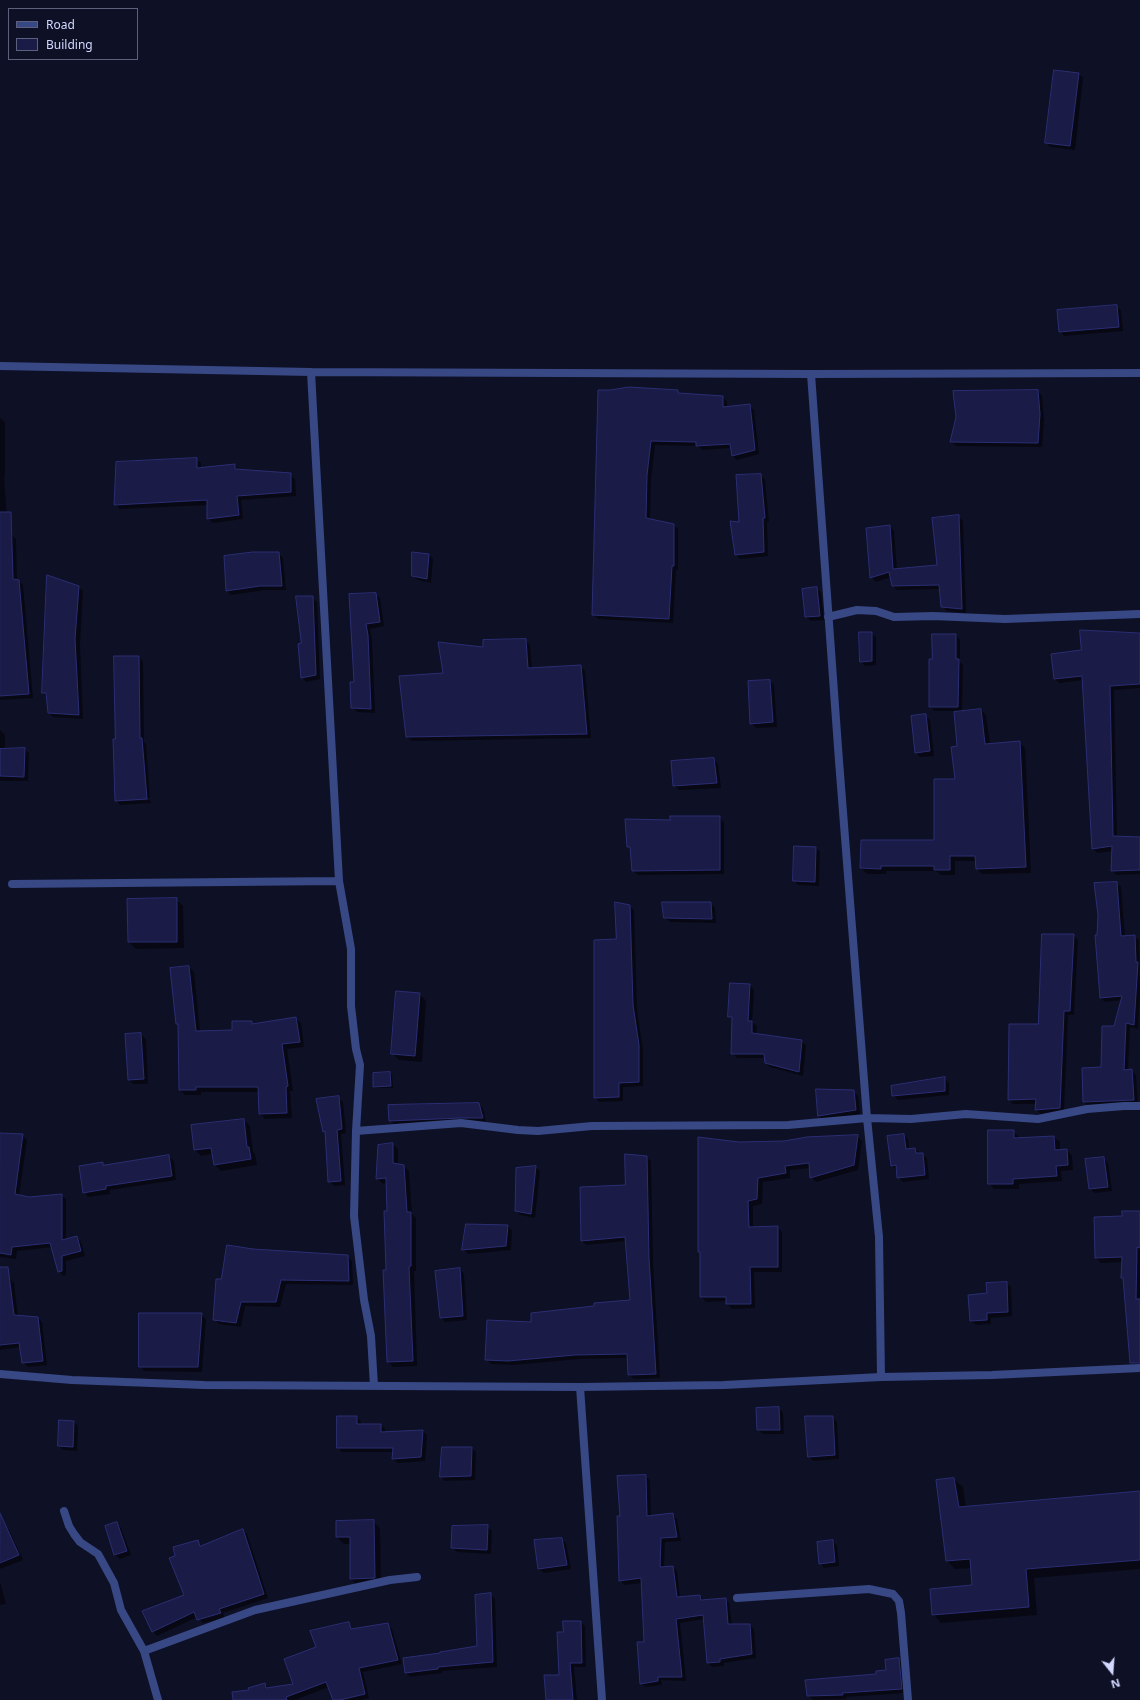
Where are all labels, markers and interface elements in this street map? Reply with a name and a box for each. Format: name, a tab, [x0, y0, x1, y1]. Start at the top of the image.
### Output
legend	[8, 8, 138, 60]
text: Road	[46, 16, 75, 33]
text: Building	[46, 36, 93, 53]
north arrow	[1092, 1652, 1132, 1692]
text: N	[1109, 1675, 1122, 1692]

